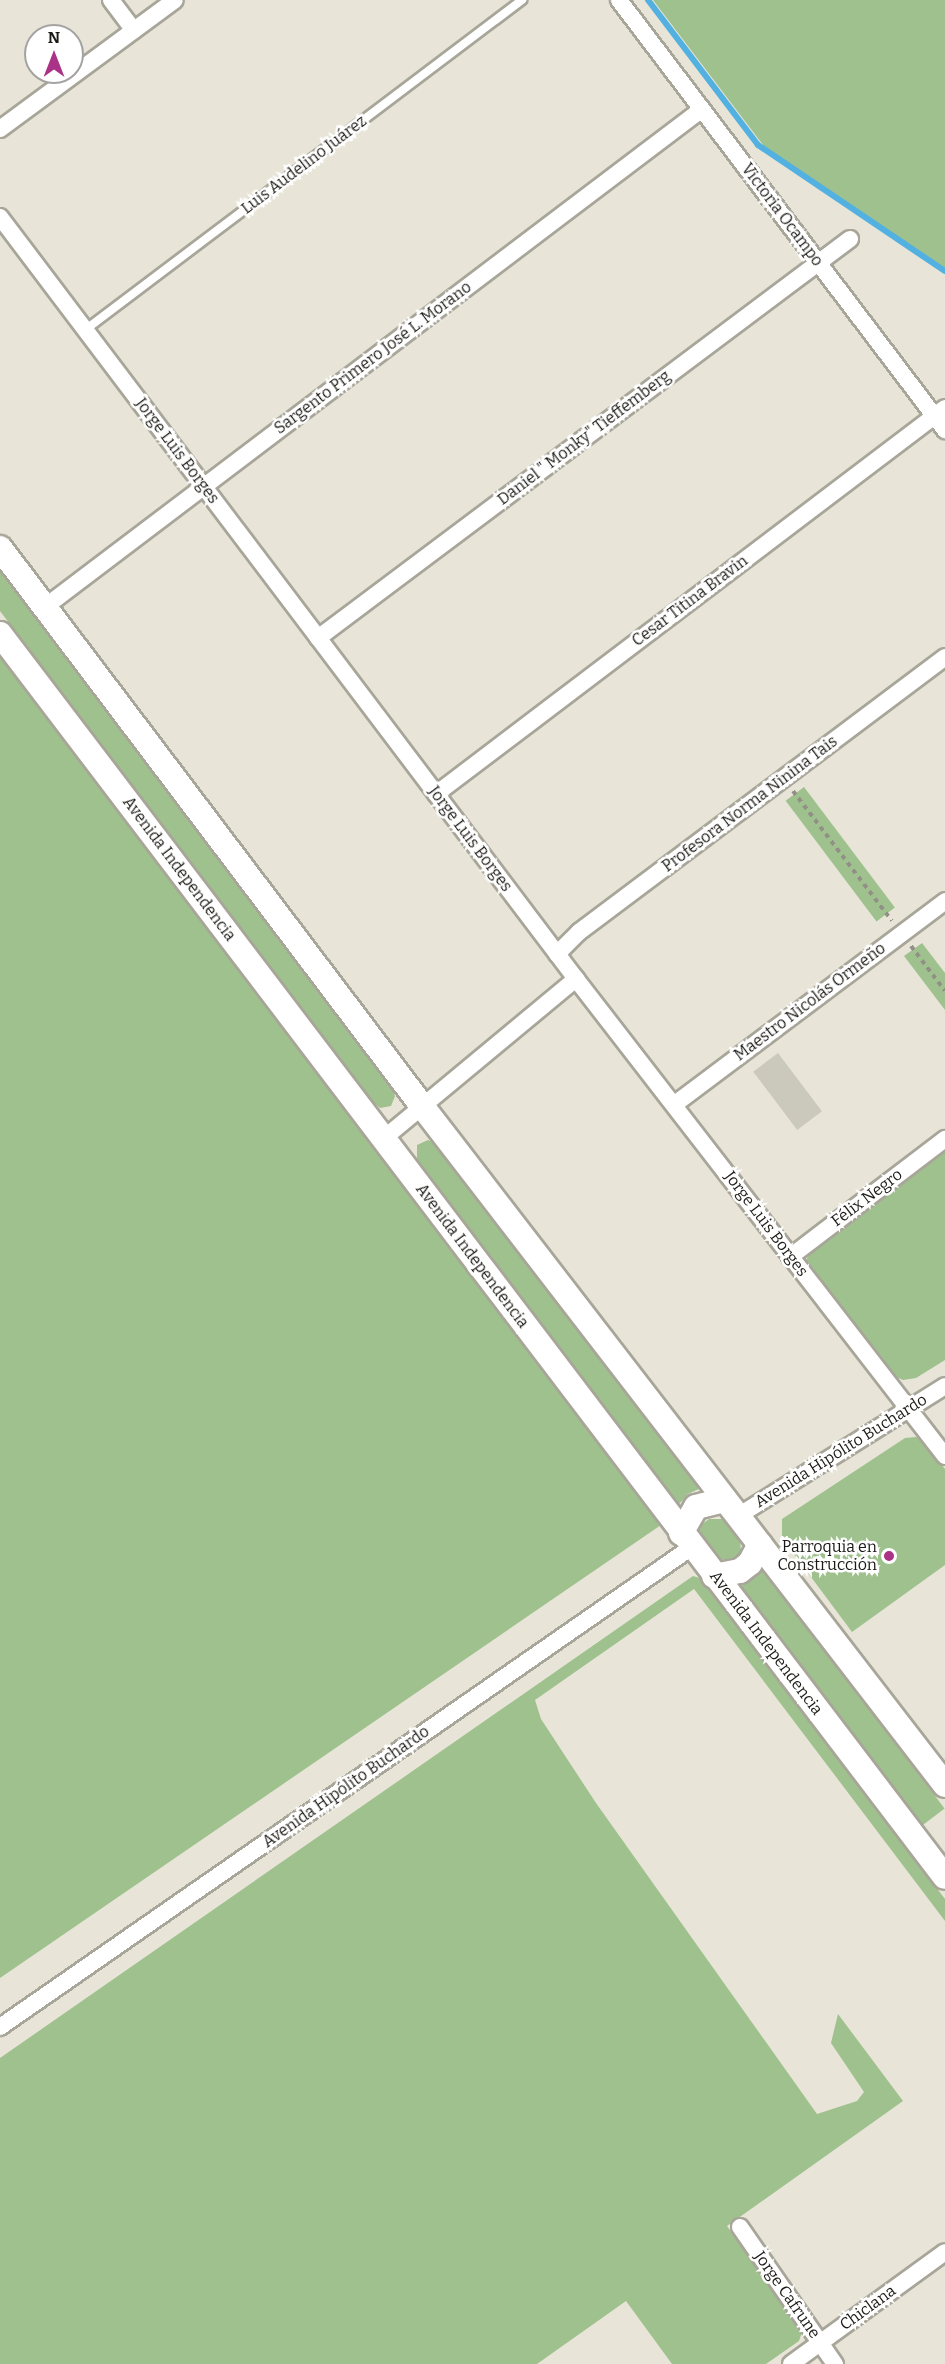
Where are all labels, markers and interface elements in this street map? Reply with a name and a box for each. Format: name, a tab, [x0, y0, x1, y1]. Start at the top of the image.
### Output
north arrow	[24, 24, 84, 84]
text: N	[48, 28, 60, 47]
street label: Luis Audelino Juárez	[238, 112, 370, 218]
street label: Victoria Ocampo	[737, 160, 827, 270]
street label: Sargento Primero José L. Morano	[271, 278, 475, 438]
street label: Daniel " Monky" Tieffemberg	[494, 367, 674, 509]
street label: Jorge Luis Borges	[131, 394, 223, 508]
street label: Cesar Titina Bravin	[628, 551, 752, 651]
street label: Profesora Norma Ninina Tais	[659, 732, 841, 876]
street label: Jorge Luis Borges	[424, 782, 516, 896]
street label: Avenida Independencia	[118, 793, 240, 945]
street label: Maestro Nicolás Ormeño	[731, 939, 889, 1065]
street label: Félix Negro	[828, 1165, 906, 1231]
street label: Jorge Luis Borges	[720, 1167, 812, 1281]
street label: Avenida Independencia	[411, 1180, 533, 1332]
street label: Avenida Hipólito Buchardo	[751, 1390, 931, 1512]
place label: Parroquia en Construcción	[777, 1537, 877, 1575]
marker: Parroquia en Construcción	[882, 1549, 896, 1563]
street label: Avenida Independencia	[705, 1567, 827, 1719]
street label: Avenida Hipólito Buchardo	[259, 1722, 433, 1852]
street label: Jorge Cafrune	[750, 2248, 824, 2342]
street label: Chiclana	[836, 2281, 900, 2335]

